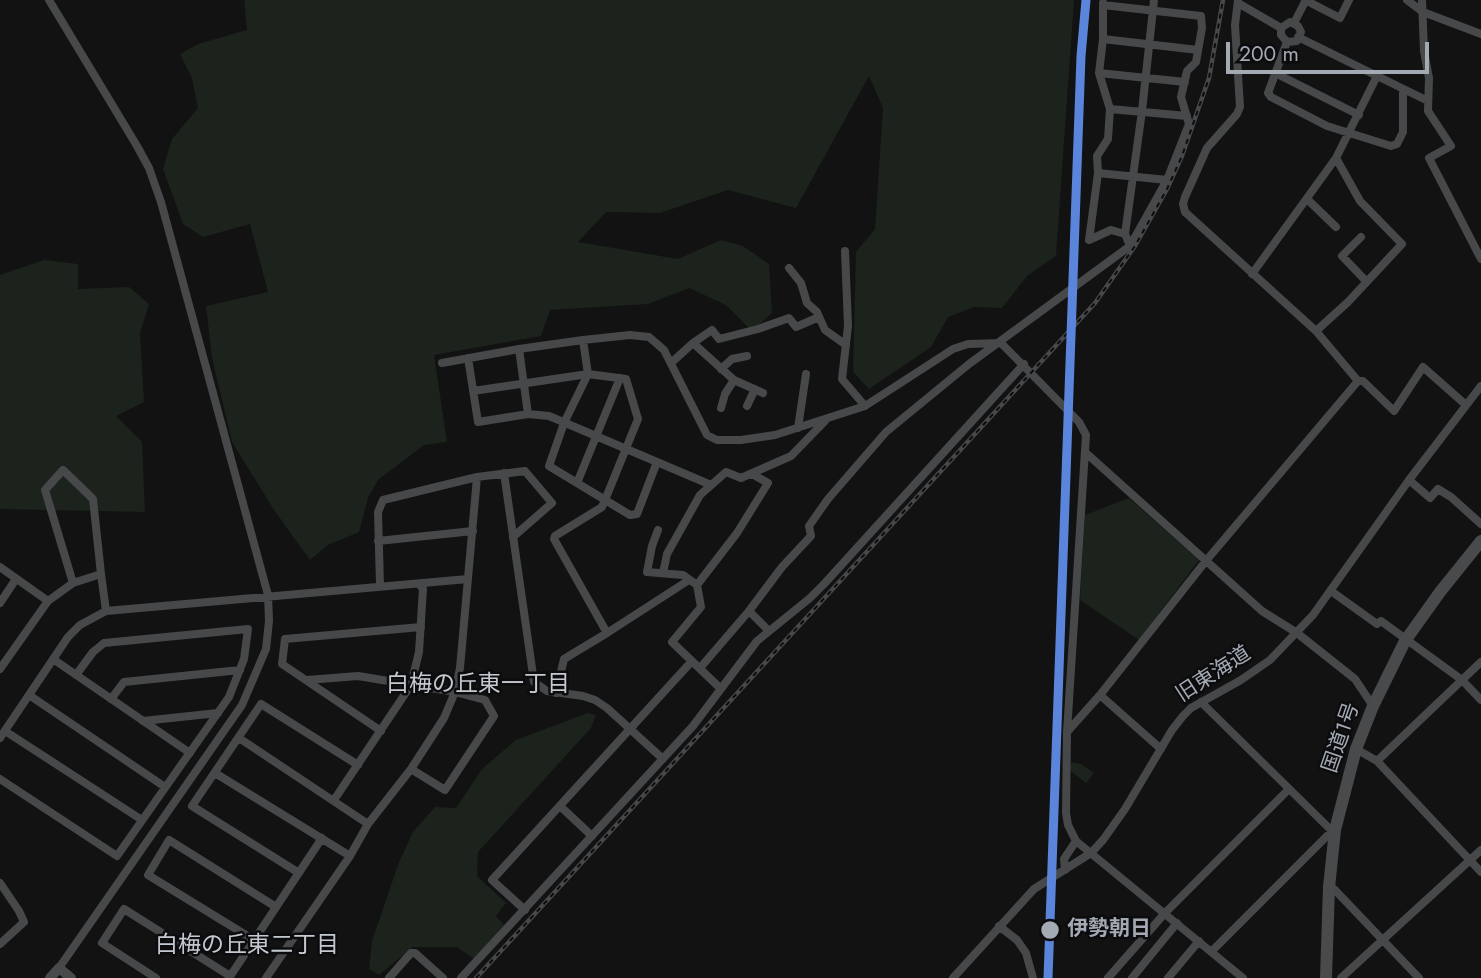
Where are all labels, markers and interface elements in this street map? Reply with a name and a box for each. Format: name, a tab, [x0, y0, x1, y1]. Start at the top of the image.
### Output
scale bar	[1229, 28, 1432, 72]
text: 200 m	[1239, 39, 1299, 69]
street label: 旧東海道	[1172, 642, 1256, 708]
district label: 白梅の丘東一丁目	[386, 671, 570, 699]
street label: 国道1号	[1318, 700, 1366, 776]
place label: 伊勢朝日	[1067, 917, 1151, 943]
marker: 伊勢朝日	[1039, 919, 1061, 941]
district label: 白梅の丘東二丁目	[155, 932, 339, 960]

